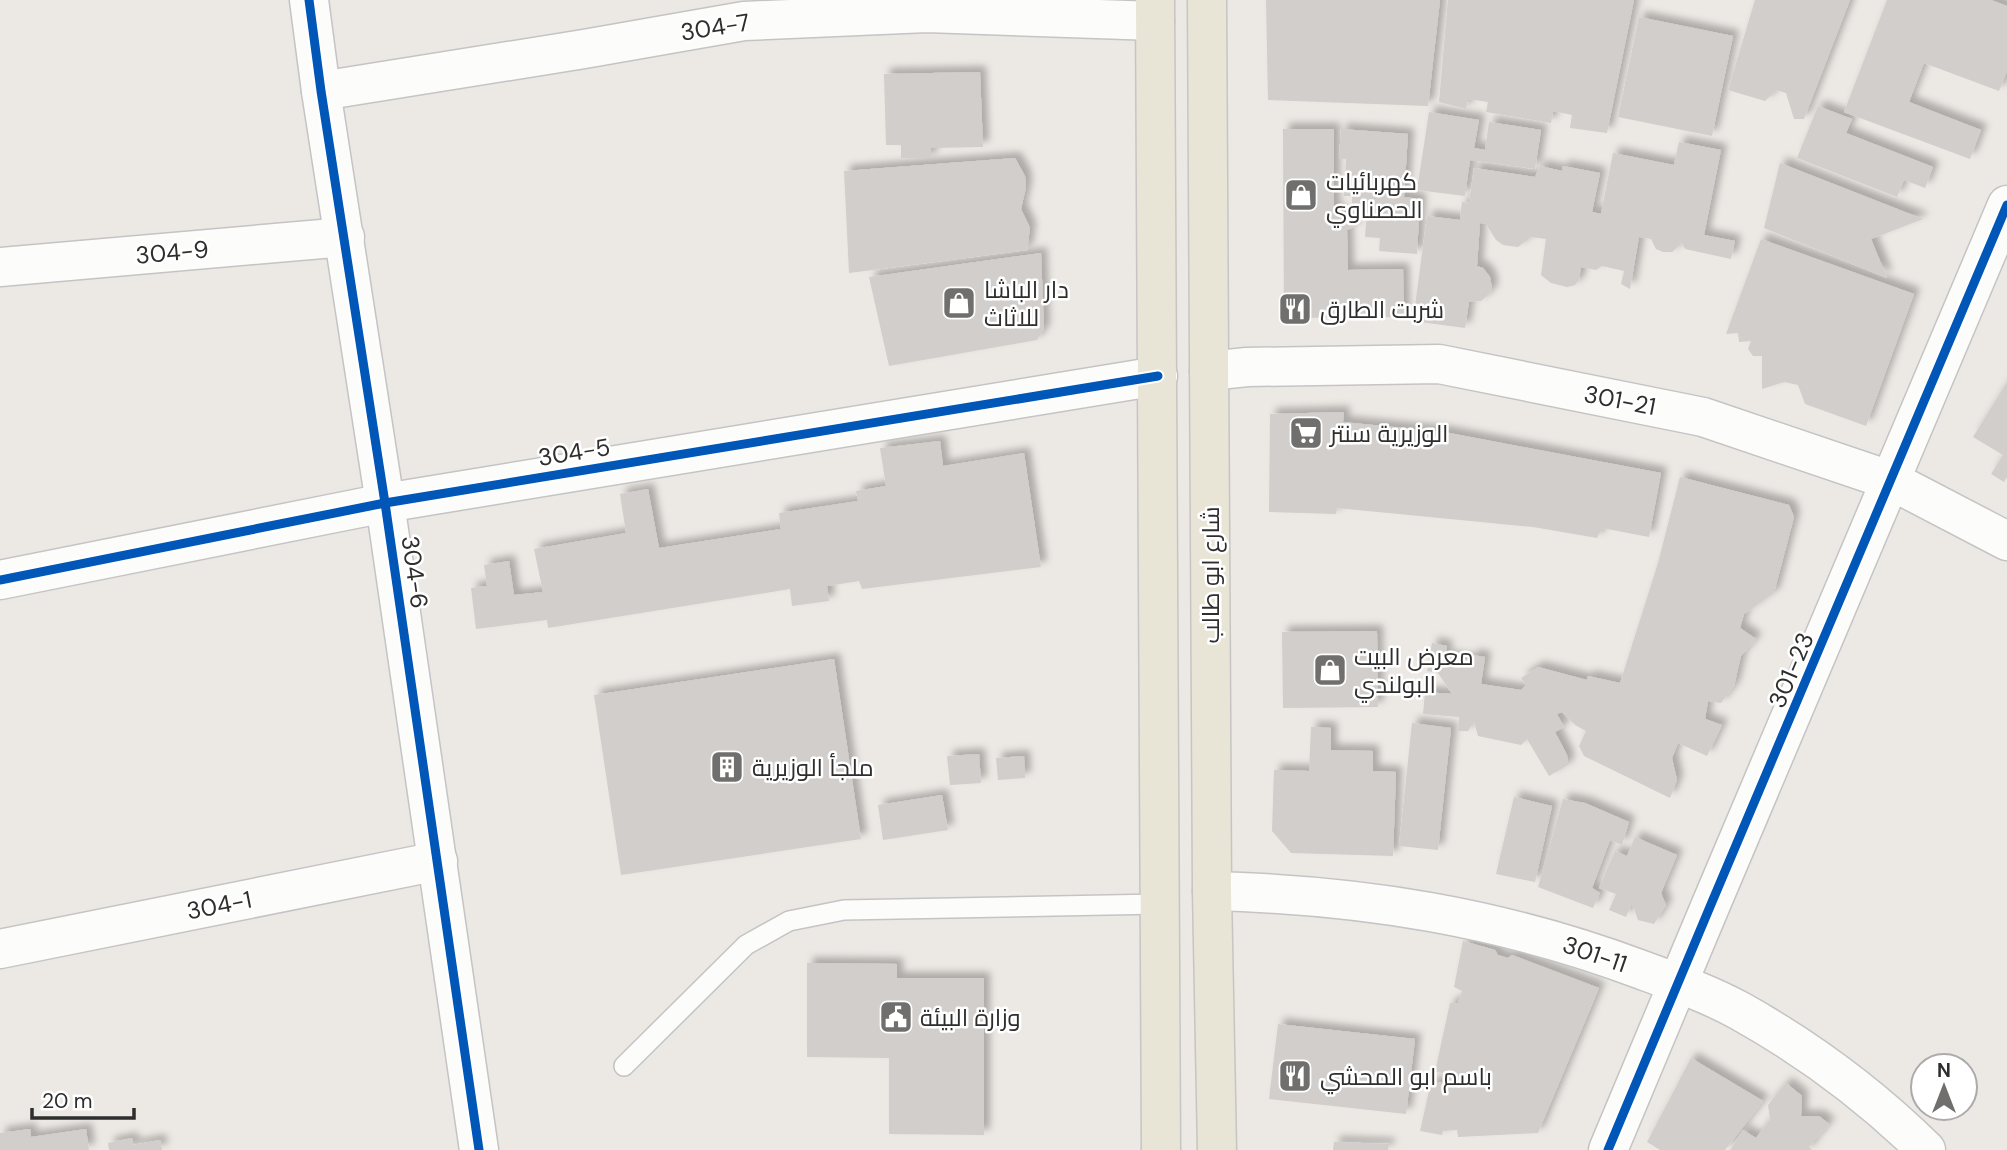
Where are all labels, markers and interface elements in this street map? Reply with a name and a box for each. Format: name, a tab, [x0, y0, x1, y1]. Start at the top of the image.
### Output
street label: 304-7	[678, 6, 752, 48]
place label: كهربائيات الحصناوي	[1326, 166, 1423, 228]
shop icon: كهربائيات الحصناوي	[1282, 176, 1320, 214]
street label: 304-9	[134, 233, 210, 271]
place label: دار الباشا للاثاث	[984, 274, 1069, 333]
shop icon: دار الباشا للاثاث	[940, 284, 978, 322]
restaurant icon: شربت الطارق	[1276, 290, 1314, 328]
place label: شربت الطارق	[1320, 294, 1444, 325]
street label: 301-21	[1582, 378, 1658, 422]
supermarket icon: الوزيرية سنتر	[1287, 414, 1325, 452]
place label: الوزيرية سنتر	[1328, 418, 1449, 449]
street label: 304-5	[536, 431, 612, 473]
street label: شارع ابو طالب	[1195, 506, 1227, 644]
street label: 304-6	[395, 534, 435, 610]
street label: 301-23	[1761, 628, 1821, 712]
place label: معرض البيت البولندي	[1354, 641, 1474, 703]
shop icon: معرض البيت البولندي	[1311, 651, 1349, 689]
building icon: ملجأ الوزيرية	[708, 748, 746, 786]
place label: ملجأ الوزيرية	[752, 752, 874, 783]
street label: 304-1	[184, 884, 254, 926]
street label: 301-11	[1559, 929, 1631, 979]
public building icon: وزارة البيئة	[877, 998, 915, 1036]
place label: وزارة البيئة	[920, 1002, 1021, 1033]
north arrow	[1909, 1052, 1979, 1122]
restaurant icon: باسم ابو المحشي	[1276, 1057, 1314, 1095]
text: N	[1937, 1058, 1951, 1083]
place label: باسم ابو المحشي	[1320, 1061, 1492, 1095]
scale bar	[32, 1076, 133, 1120]
text: 20 m	[42, 1087, 93, 1115]

